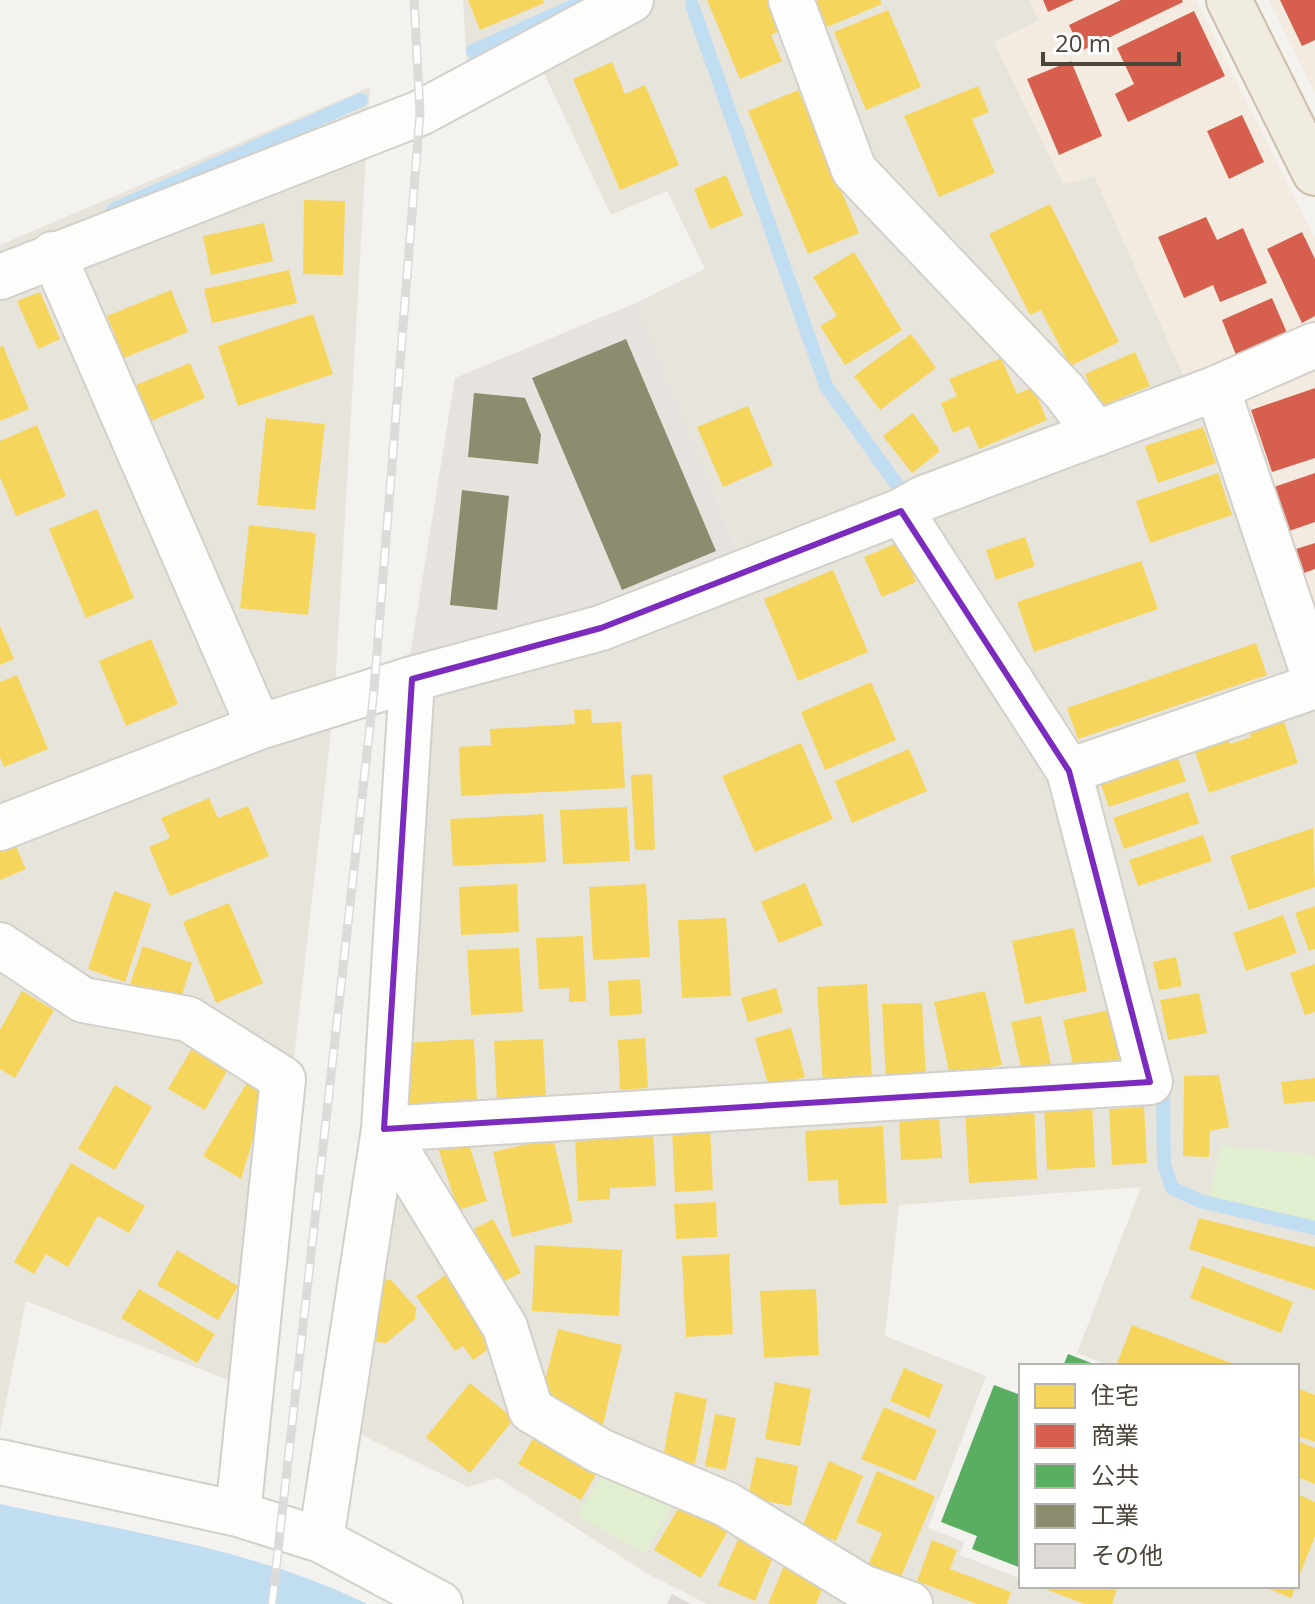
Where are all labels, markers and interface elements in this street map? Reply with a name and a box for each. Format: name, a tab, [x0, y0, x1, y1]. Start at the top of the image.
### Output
scale bar	[1043, 16, 1179, 66]
text: 20 m	[1055, 26, 1111, 59]
legend	[1019, 1364, 1299, 1588]
text: 住宅	[1091, 1378, 1139, 1411]
text: 商業	[1091, 1418, 1139, 1451]
text: 公共	[1091, 1458, 1139, 1491]
text: 工業	[1091, 1498, 1139, 1531]
text: その他	[1091, 1538, 1163, 1571]

